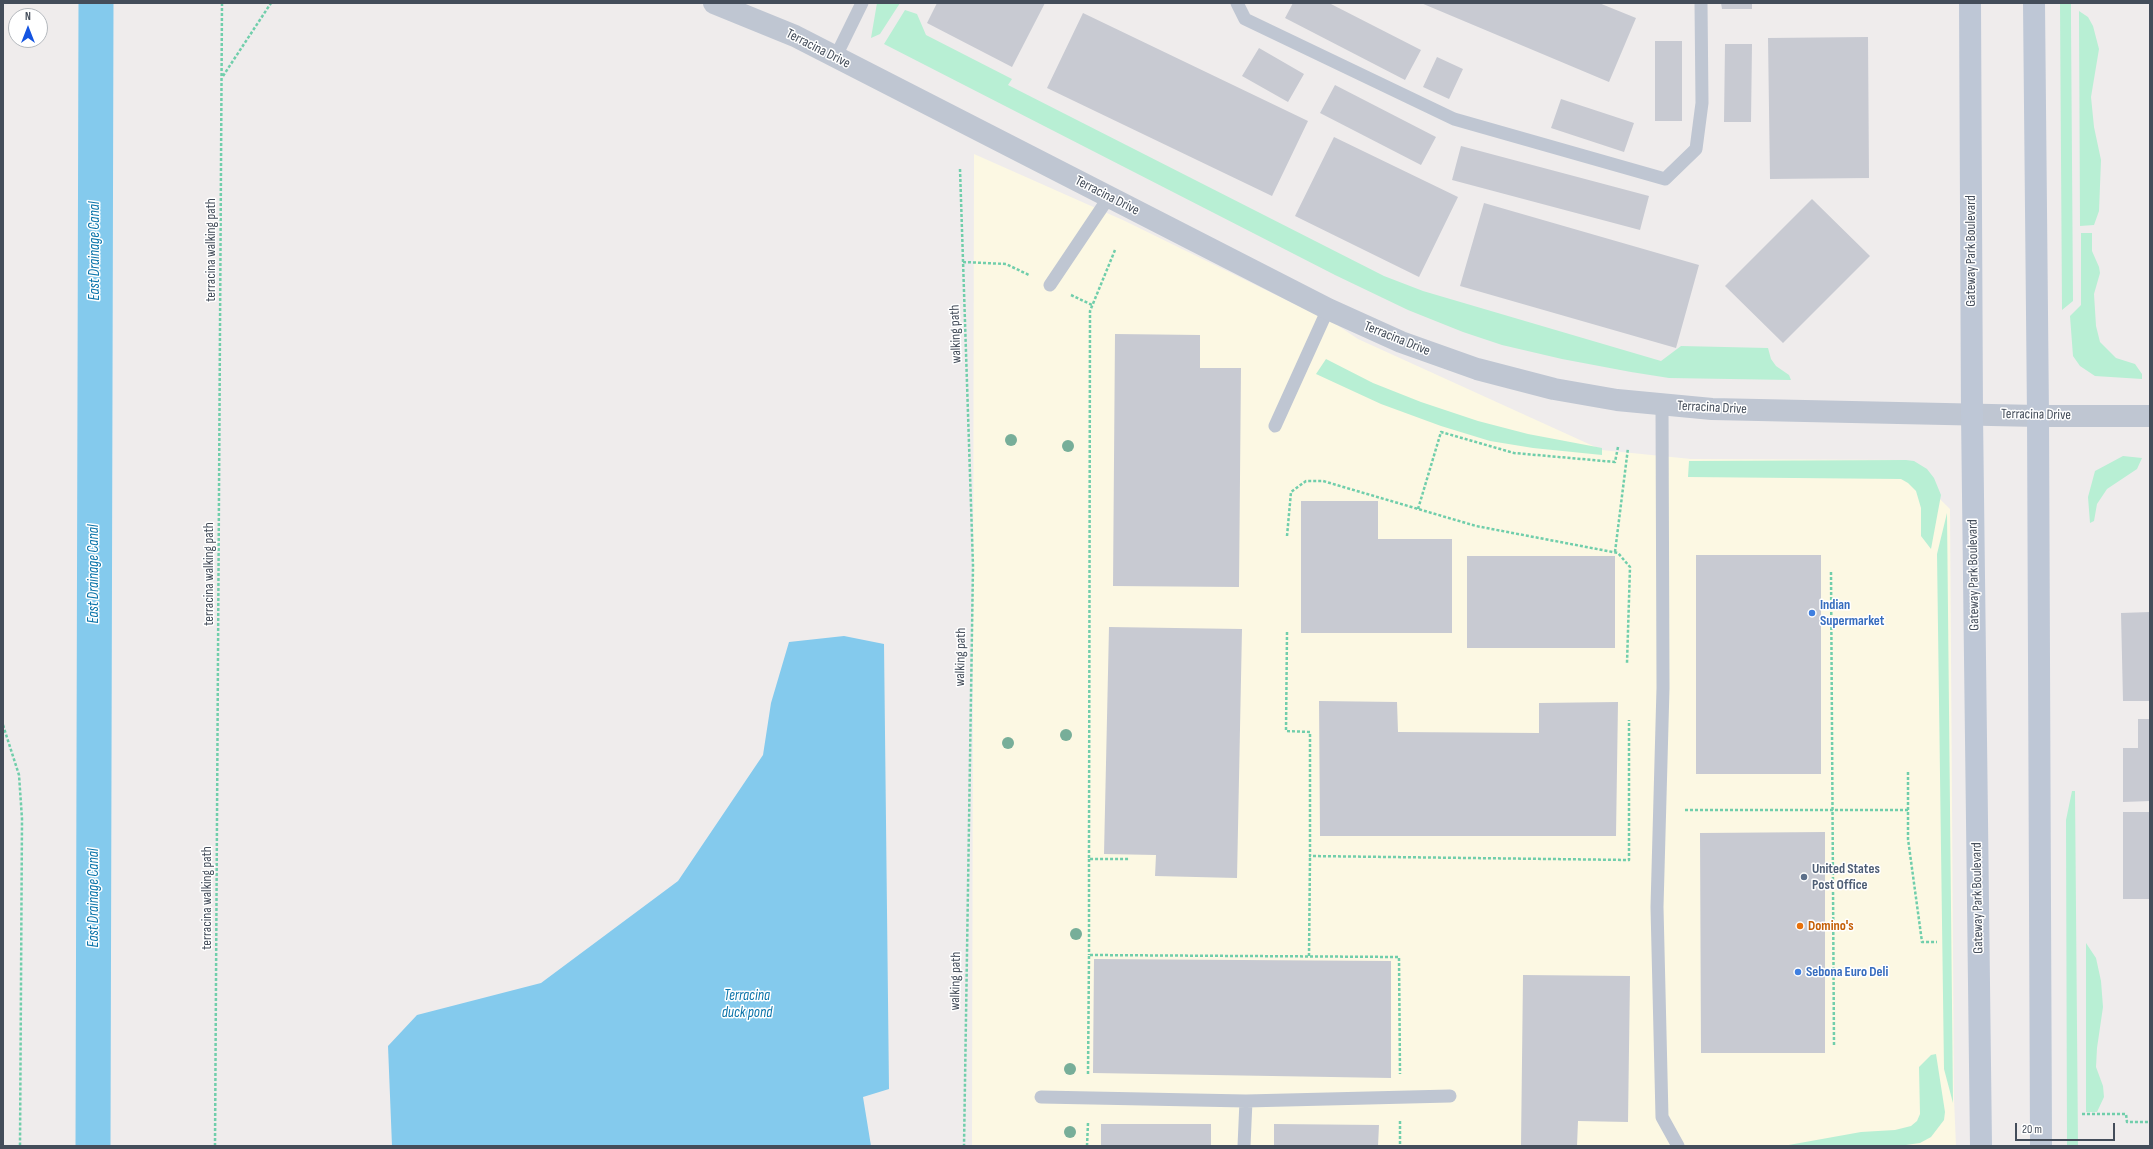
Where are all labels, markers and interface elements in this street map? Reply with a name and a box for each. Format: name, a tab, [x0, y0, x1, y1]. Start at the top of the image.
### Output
north arrow	[8, 8, 48, 48]
text: N	[25, 10, 31, 23]
street label: Terracina Drive	[783, 26, 853, 72]
street label: Terracina Drive	[1072, 173, 1142, 219]
street label: Gateway Park Boulevard	[1963, 195, 1979, 307]
street label: terracina walking path	[203, 198, 219, 302]
water label: East Drainage Canal	[86, 201, 104, 301]
street label: walking path	[947, 304, 965, 364]
street label: Terracina Drive	[1361, 318, 1433, 360]
street label: Terracina Drive	[1677, 398, 1747, 418]
street label: Terracina Drive	[2001, 406, 2071, 424]
street label: Gateway Park Boulevard	[1965, 519, 1983, 631]
street label: terracina walking path	[201, 522, 217, 626]
water label: East Drainage Canal	[85, 524, 103, 624]
place label: Indian Supermarket	[1820, 597, 1884, 630]
marker: Indian Supermarket	[1807, 608, 1817, 618]
street label: walking path	[952, 627, 970, 687]
street label: Gateway Park Boulevard	[1969, 842, 1987, 954]
street label: terracina walking path	[199, 846, 215, 950]
water label: East Drainage Canal	[85, 848, 103, 948]
place label: United States Post Office	[1812, 861, 1880, 894]
marker: United States Post Office	[1799, 872, 1809, 882]
place label: Domino's	[1808, 918, 1854, 934]
marker: Domino's	[1795, 921, 1805, 931]
street label: walking path	[947, 951, 965, 1011]
place label: Sebona Euro Deli	[1806, 964, 1888, 980]
marker: Sebona Euro Deli	[1793, 967, 1803, 977]
water label: Terracina duck pond	[722, 987, 772, 1022]
scale bar	[2017, 1115, 2117, 1141]
text: 20 m	[2022, 1122, 2042, 1137]

